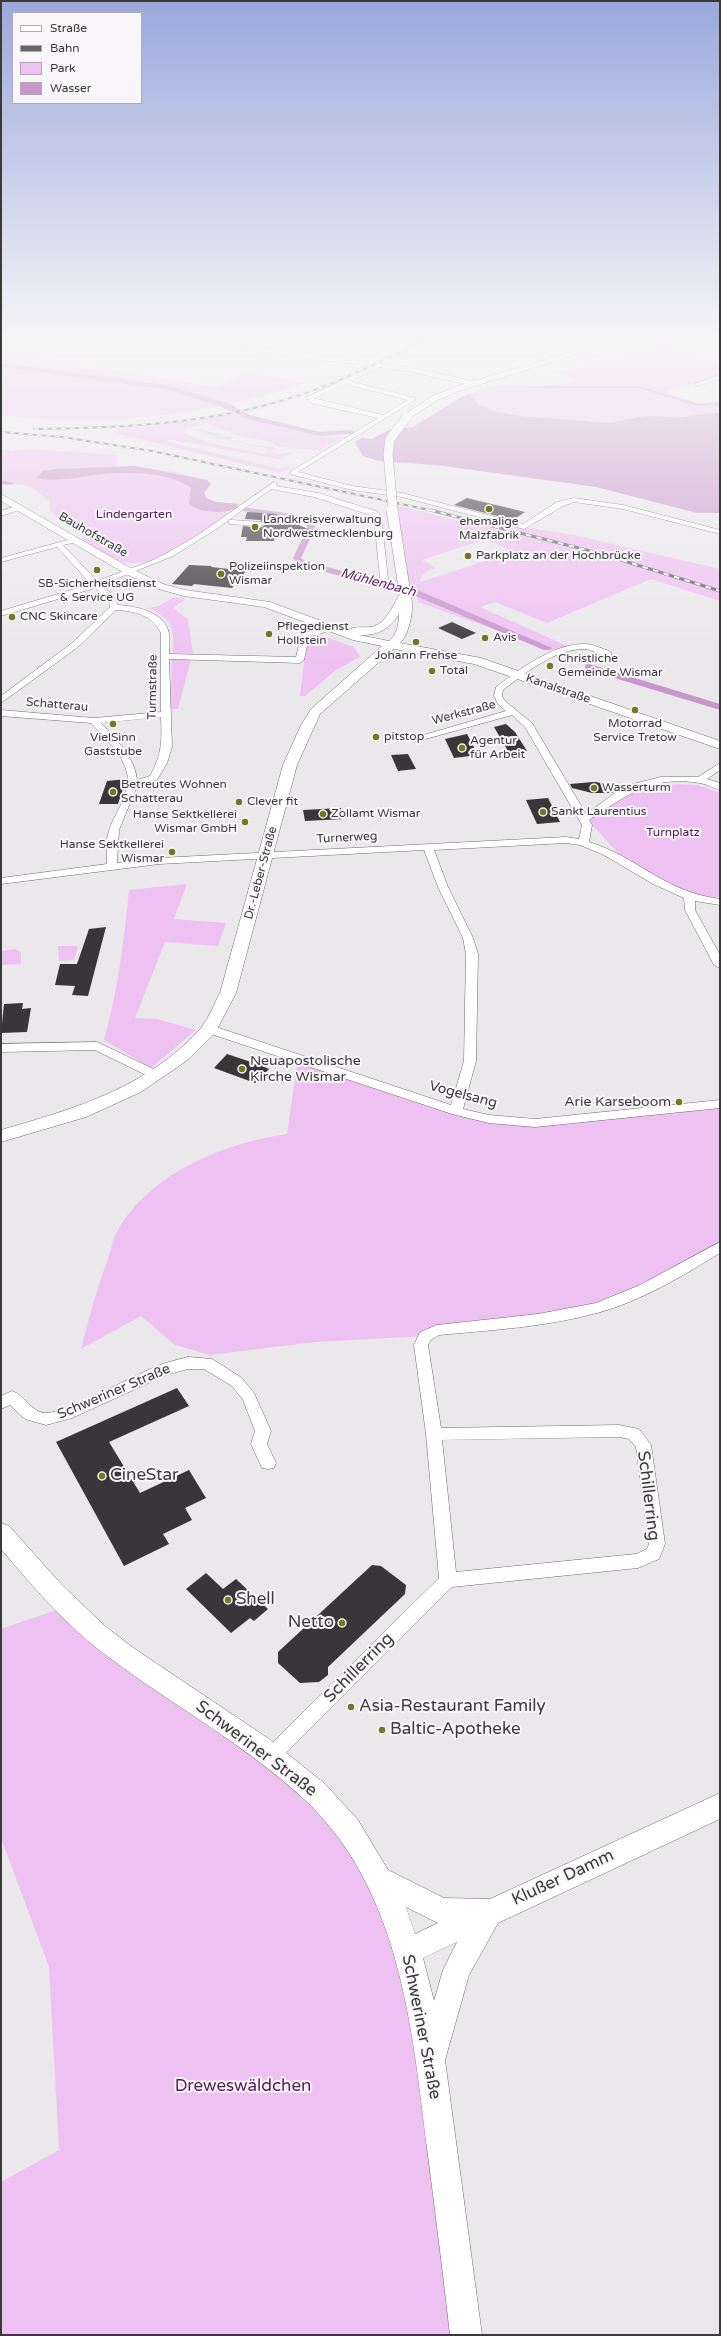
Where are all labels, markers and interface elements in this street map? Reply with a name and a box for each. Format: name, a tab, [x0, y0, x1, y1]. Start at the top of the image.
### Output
legend	[12, 12, 142, 104]
text: Straße	[50, 21, 87, 35]
text: Bahn	[50, 41, 80, 55]
text: Park	[50, 61, 76, 75]
text: Wasser	[50, 81, 91, 95]
marker: ehemalige Malzfabrik	[484, 504, 494, 514]
park label: Lindengarten	[96, 508, 172, 522]
street label: Bauhofstraße	[56, 509, 130, 561]
place label: Landkreisverwaltung Nordwestmecklenburg	[263, 513, 393, 541]
place label: ehemalige Malzfabrik	[459, 515, 519, 543]
marker: Landkreisverwaltung Nordwestmecklenburg	[250, 522, 260, 532]
place label: Parkplatz an der Hochbrücke	[476, 549, 641, 563]
marker: Parkplatz an der Hochbrücke	[463, 551, 473, 561]
place label: Polizeiinspektion Wismar	[229, 560, 325, 588]
marker: SB-Sicherheitsdienst & Service UG	[92, 565, 102, 575]
water label: Mühlenbach	[339, 565, 417, 601]
marker: Polizeiinspektion Wismar	[216, 569, 226, 579]
place label: SB-Sicherheitsdienst & Service UG	[38, 577, 156, 605]
place label: CNC Skincare	[20, 610, 98, 624]
marker: CNC Skincare	[7, 612, 17, 622]
place label: Pflegedienst Hollstein	[277, 620, 349, 648]
marker: Pflegedienst Hollstein	[264, 629, 274, 639]
place label: Avis	[493, 631, 517, 645]
marker: Avis	[480, 633, 490, 643]
marker: Johann Frehse	[411, 637, 421, 647]
place label: Johann Frehse	[375, 649, 457, 663]
place label: Christliche Gemeinde Wismar	[558, 652, 663, 680]
street label: Turmstraße	[145, 654, 161, 720]
marker: Christliche Gemeinde Wismar	[545, 661, 555, 671]
place label: Total	[440, 664, 468, 678]
marker: Total	[427, 666, 437, 676]
street label: Kanalstraße	[524, 671, 592, 707]
street label: Schatterau	[25, 695, 89, 715]
street label: Werkstraße	[431, 698, 497, 728]
marker: Motorrad Service Tretow	[630, 705, 640, 715]
place label: Motorrad Service Tretow	[593, 717, 677, 745]
marker: VielSinn Gaststube	[108, 719, 118, 729]
place label: pitstop	[384, 730, 424, 744]
place label: VielSinn Gaststube	[84, 731, 142, 759]
marker: pitstop	[371, 732, 381, 742]
place label: Agentur für Arbeit	[470, 734, 525, 762]
marker: Agentur für Arbeit	[457, 743, 467, 753]
place label: Betreutes Wohnen Schatterau	[121, 778, 227, 806]
place label: Wasserturm	[602, 781, 671, 795]
marker: Wasserturm	[589, 783, 599, 793]
marker: Betreutes Wohnen Schatterau	[108, 787, 118, 797]
place label: Clever fit	[247, 795, 298, 809]
marker: Clever fit	[234, 797, 244, 807]
place label: Sankt Laurentius	[551, 805, 647, 819]
place label: Zollamt Wismar	[331, 807, 420, 821]
marker: Sankt Laurentius	[538, 807, 548, 817]
place label: Hanse Sektkellerei Wismar GmbH	[133, 808, 237, 836]
marker: Zollamt Wismar	[318, 809, 328, 819]
marker: Hanse Sektkellerei Wismar GmbH	[240, 817, 250, 827]
street label: Dr.-Leber-Straße	[242, 825, 280, 921]
park label: Turnplatz	[646, 826, 700, 840]
street label: Turnerweg	[316, 829, 378, 847]
place label: Hanse Sektkellerei Wismar	[60, 838, 164, 866]
marker: Hanse Sektkellerei Wismar	[167, 847, 177, 857]
place label: Neuapostolische Kirche Wismar	[250, 1053, 361, 1086]
marker: Neuapostolische Kirche Wismar	[237, 1064, 247, 1074]
street label: Vogelsang	[427, 1078, 499, 1112]
place label: Arie Karseboom	[564, 1094, 671, 1110]
marker: Arie Karseboom	[674, 1097, 684, 1107]
street label: Schweriner Straße	[55, 1361, 173, 1423]
street label: Schillerring	[632, 1450, 664, 1542]
place label: CineStar	[110, 1466, 178, 1486]
marker: CineStar	[97, 1471, 107, 1481]
place label: Shell	[236, 1590, 275, 1610]
marker: Shell	[223, 1595, 233, 1605]
place label: Netto	[288, 1613, 334, 1633]
marker: Netto	[337, 1618, 347, 1628]
street label: Schillerring	[320, 1629, 398, 1707]
street label: Schweriner Straße	[191, 1697, 321, 1801]
place label: Asia-Restaurant Family	[359, 1697, 546, 1717]
marker: Asia-Restaurant Family	[346, 1702, 356, 1712]
place label: Baltic-Apotheke	[390, 1720, 521, 1740]
marker: Baltic-Apotheke	[377, 1725, 387, 1735]
street label: Klußer Damm	[509, 1845, 617, 1911]
street label: Schweriner Straße	[397, 1953, 445, 2101]
park label: Dreweswäldchen	[175, 2077, 311, 2097]

